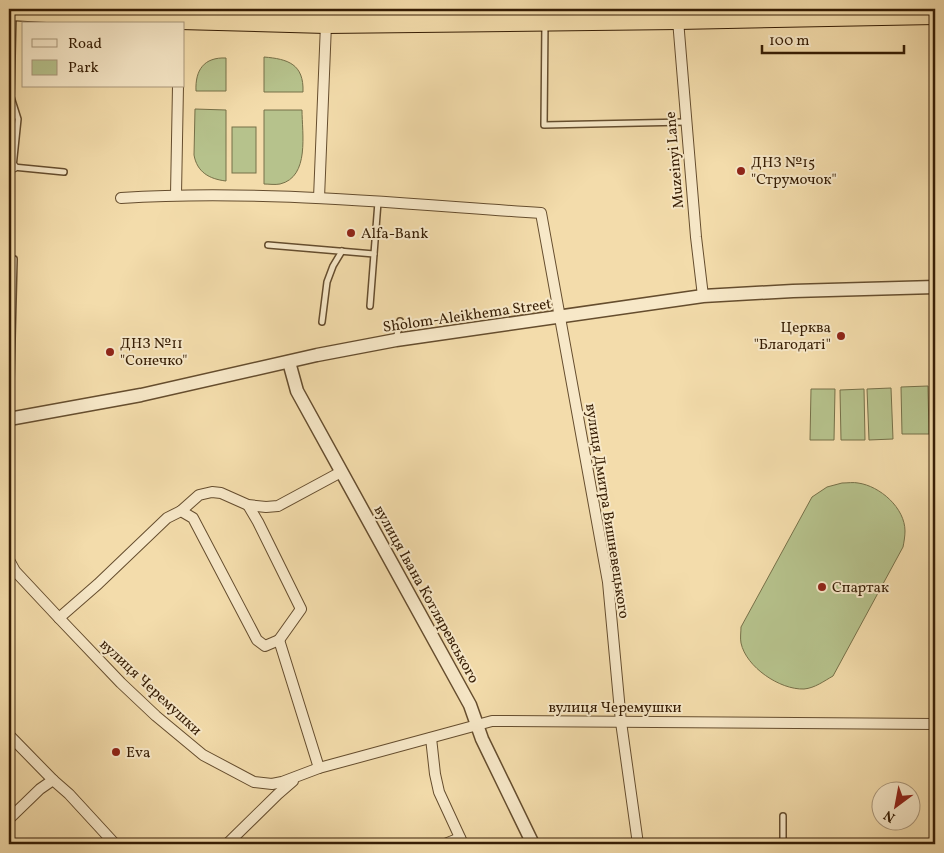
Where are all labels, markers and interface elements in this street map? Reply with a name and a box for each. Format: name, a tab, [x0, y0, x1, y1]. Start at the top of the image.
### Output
legend	[22, 22, 185, 88]
scale bar	[762, 22, 904, 54]
text: 100 m	[769, 31, 809, 52]
text: Road	[68, 34, 102, 55]
text: Park	[68, 58, 99, 79]
street label: Muzeinyi Lane	[661, 111, 690, 209]
place label: ДНЗ №15 "Струмочок"	[751, 153, 837, 191]
marker: ДНЗ №15 "Струмочок"	[735, 165, 747, 177]
place label: Alfa-Bank	[361, 224, 428, 245]
marker: Alfa-Bank	[345, 227, 357, 239]
street label: Sholom-Aleikhema Street	[382, 294, 553, 339]
place label: Церква "Благодаті"	[754, 318, 831, 356]
marker: Церква "Благодаті"	[835, 330, 847, 342]
place label: ДНЗ №11 "Сонечко"	[120, 334, 187, 372]
marker: ДНЗ №11 "Сонечко"	[104, 346, 116, 358]
street label: вулиця Дмитра Вишневецького	[579, 402, 634, 620]
street label: вулиця Івана Котляревського	[368, 502, 483, 688]
place label: Спартак	[832, 578, 889, 599]
marker: Спартак	[816, 581, 828, 593]
street label: вулиця Черемушки	[94, 635, 206, 741]
street label: вулиця Черемушки	[548, 698, 682, 719]
place label: Eva	[126, 743, 150, 764]
marker: Eva	[110, 746, 122, 758]
north arrow	[872, 780, 922, 830]
text: N	[881, 805, 899, 827]

